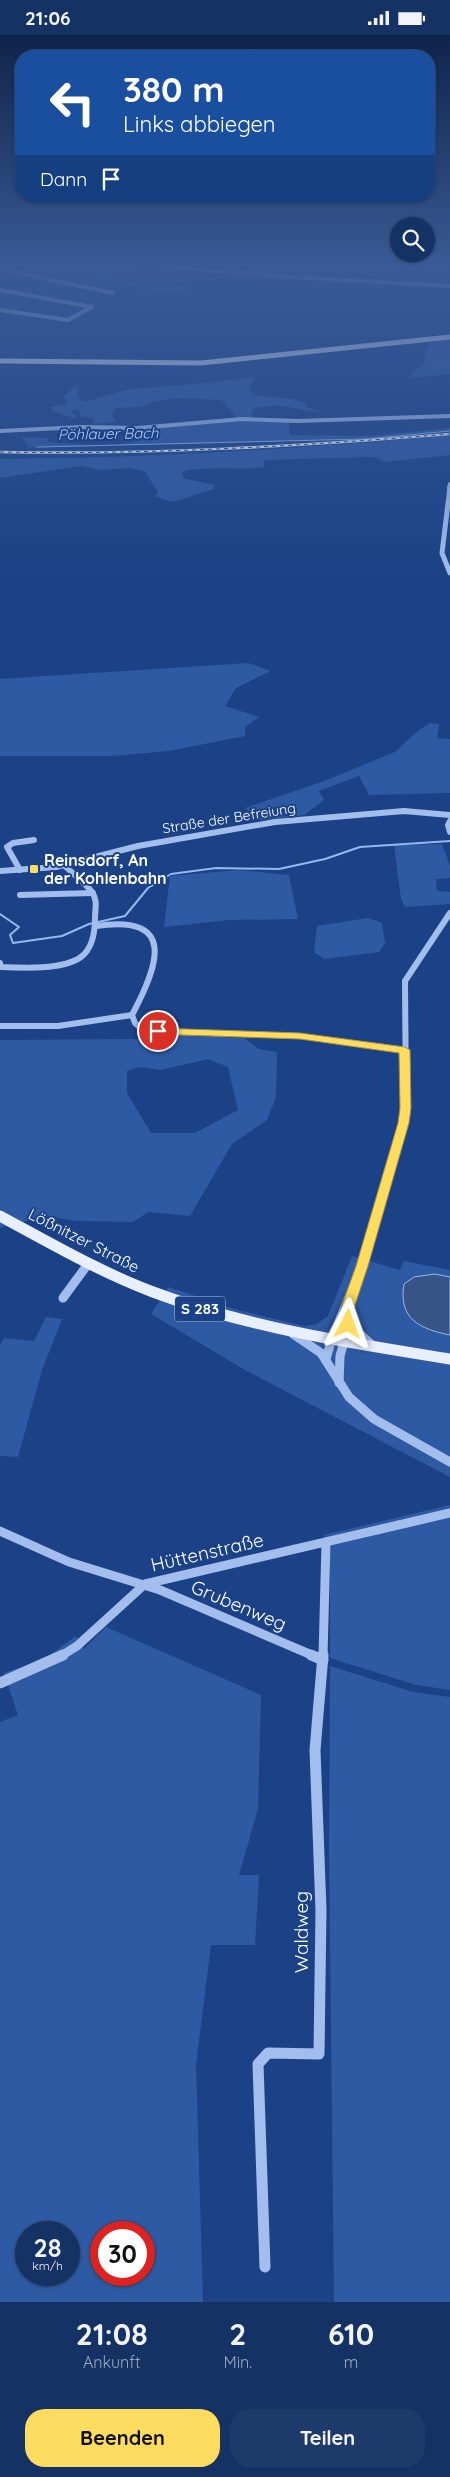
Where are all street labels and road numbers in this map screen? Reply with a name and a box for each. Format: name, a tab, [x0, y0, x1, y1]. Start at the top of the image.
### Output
street label: Straße der Befreiung	[161, 799, 297, 837]
street label: Lößnitzer Straße	[25, 1203, 143, 1277]
road number: S 283	[175, 1297, 225, 1321]
street label: Hüttenstraße	[148, 1527, 266, 1577]
street label: Grubenweg	[188, 1574, 290, 1636]
street label: Waldweg	[289, 1891, 313, 1973]

